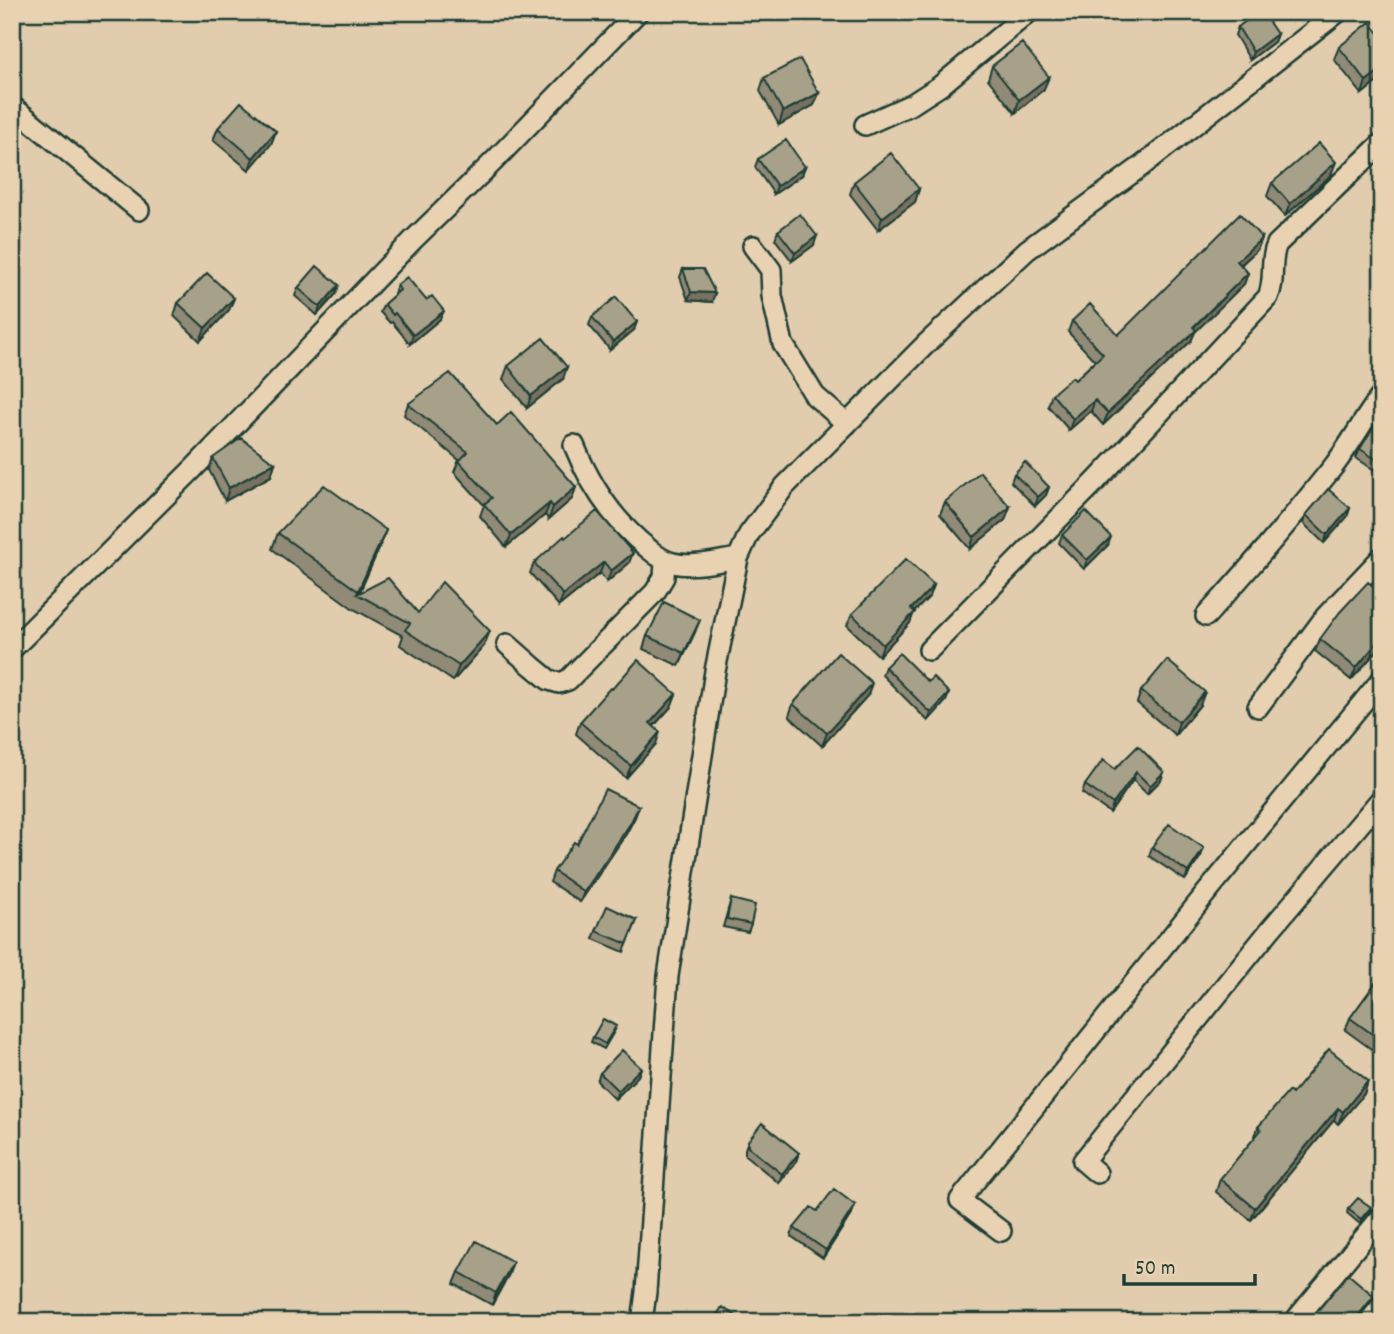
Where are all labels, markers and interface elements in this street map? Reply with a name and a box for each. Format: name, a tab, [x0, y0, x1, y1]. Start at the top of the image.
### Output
scale bar	[1124, 1243, 1256, 1287]
text: 50 m	[1135, 1255, 1175, 1285]

